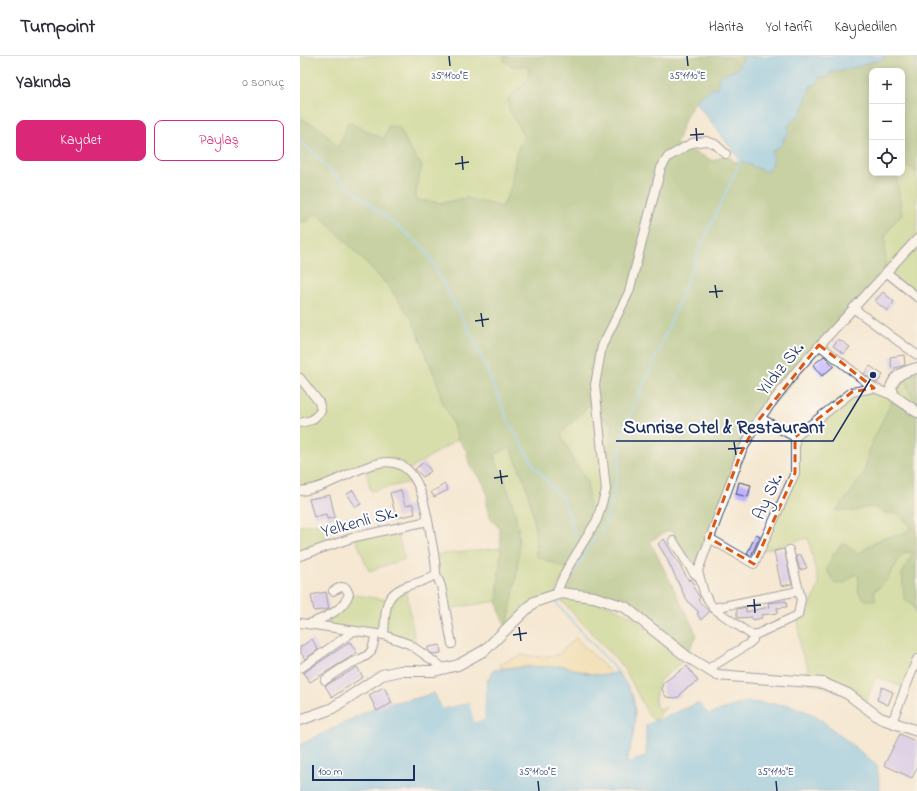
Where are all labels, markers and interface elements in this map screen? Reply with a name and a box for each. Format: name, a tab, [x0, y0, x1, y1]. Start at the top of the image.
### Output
text: Turnpoint	[20, 14, 95, 41]
text: Harita	[709, 17, 744, 38]
text: Yol tarifi	[766, 17, 812, 38]
text: Kaydedilen	[834, 17, 897, 38]
map controls	[869, 68, 905, 176]
button: +	[869, 68, 905, 104]
text: 35°11'00"E	[432, 69, 468, 84]
text: 35°11'10"E	[670, 69, 706, 84]
text: Yakında	[16, 70, 71, 95]
text: 0 sonuç	[242, 73, 284, 92]
button: −	[869, 104, 905, 140]
button: Kaydet	[16, 120, 146, 161]
button: Paylaş	[154, 120, 284, 161]
button: locate	[869, 140, 905, 176]
street label: Yıldız Sk.	[752, 336, 812, 402]
callout: Sunrise Otel & Restaurant	[616, 410, 833, 441]
text: Sunrise Otel & Restaurant	[623, 415, 825, 442]
street label: Ay Sk.	[747, 469, 791, 524]
street label: Yelkenli Sk.	[318, 500, 401, 546]
scale bar	[312, 763, 415, 782]
text: 100 m	[318, 764, 342, 780]
text: 35°11'00"E	[520, 765, 556, 780]
text: 35°11'10"E	[758, 765, 794, 780]

